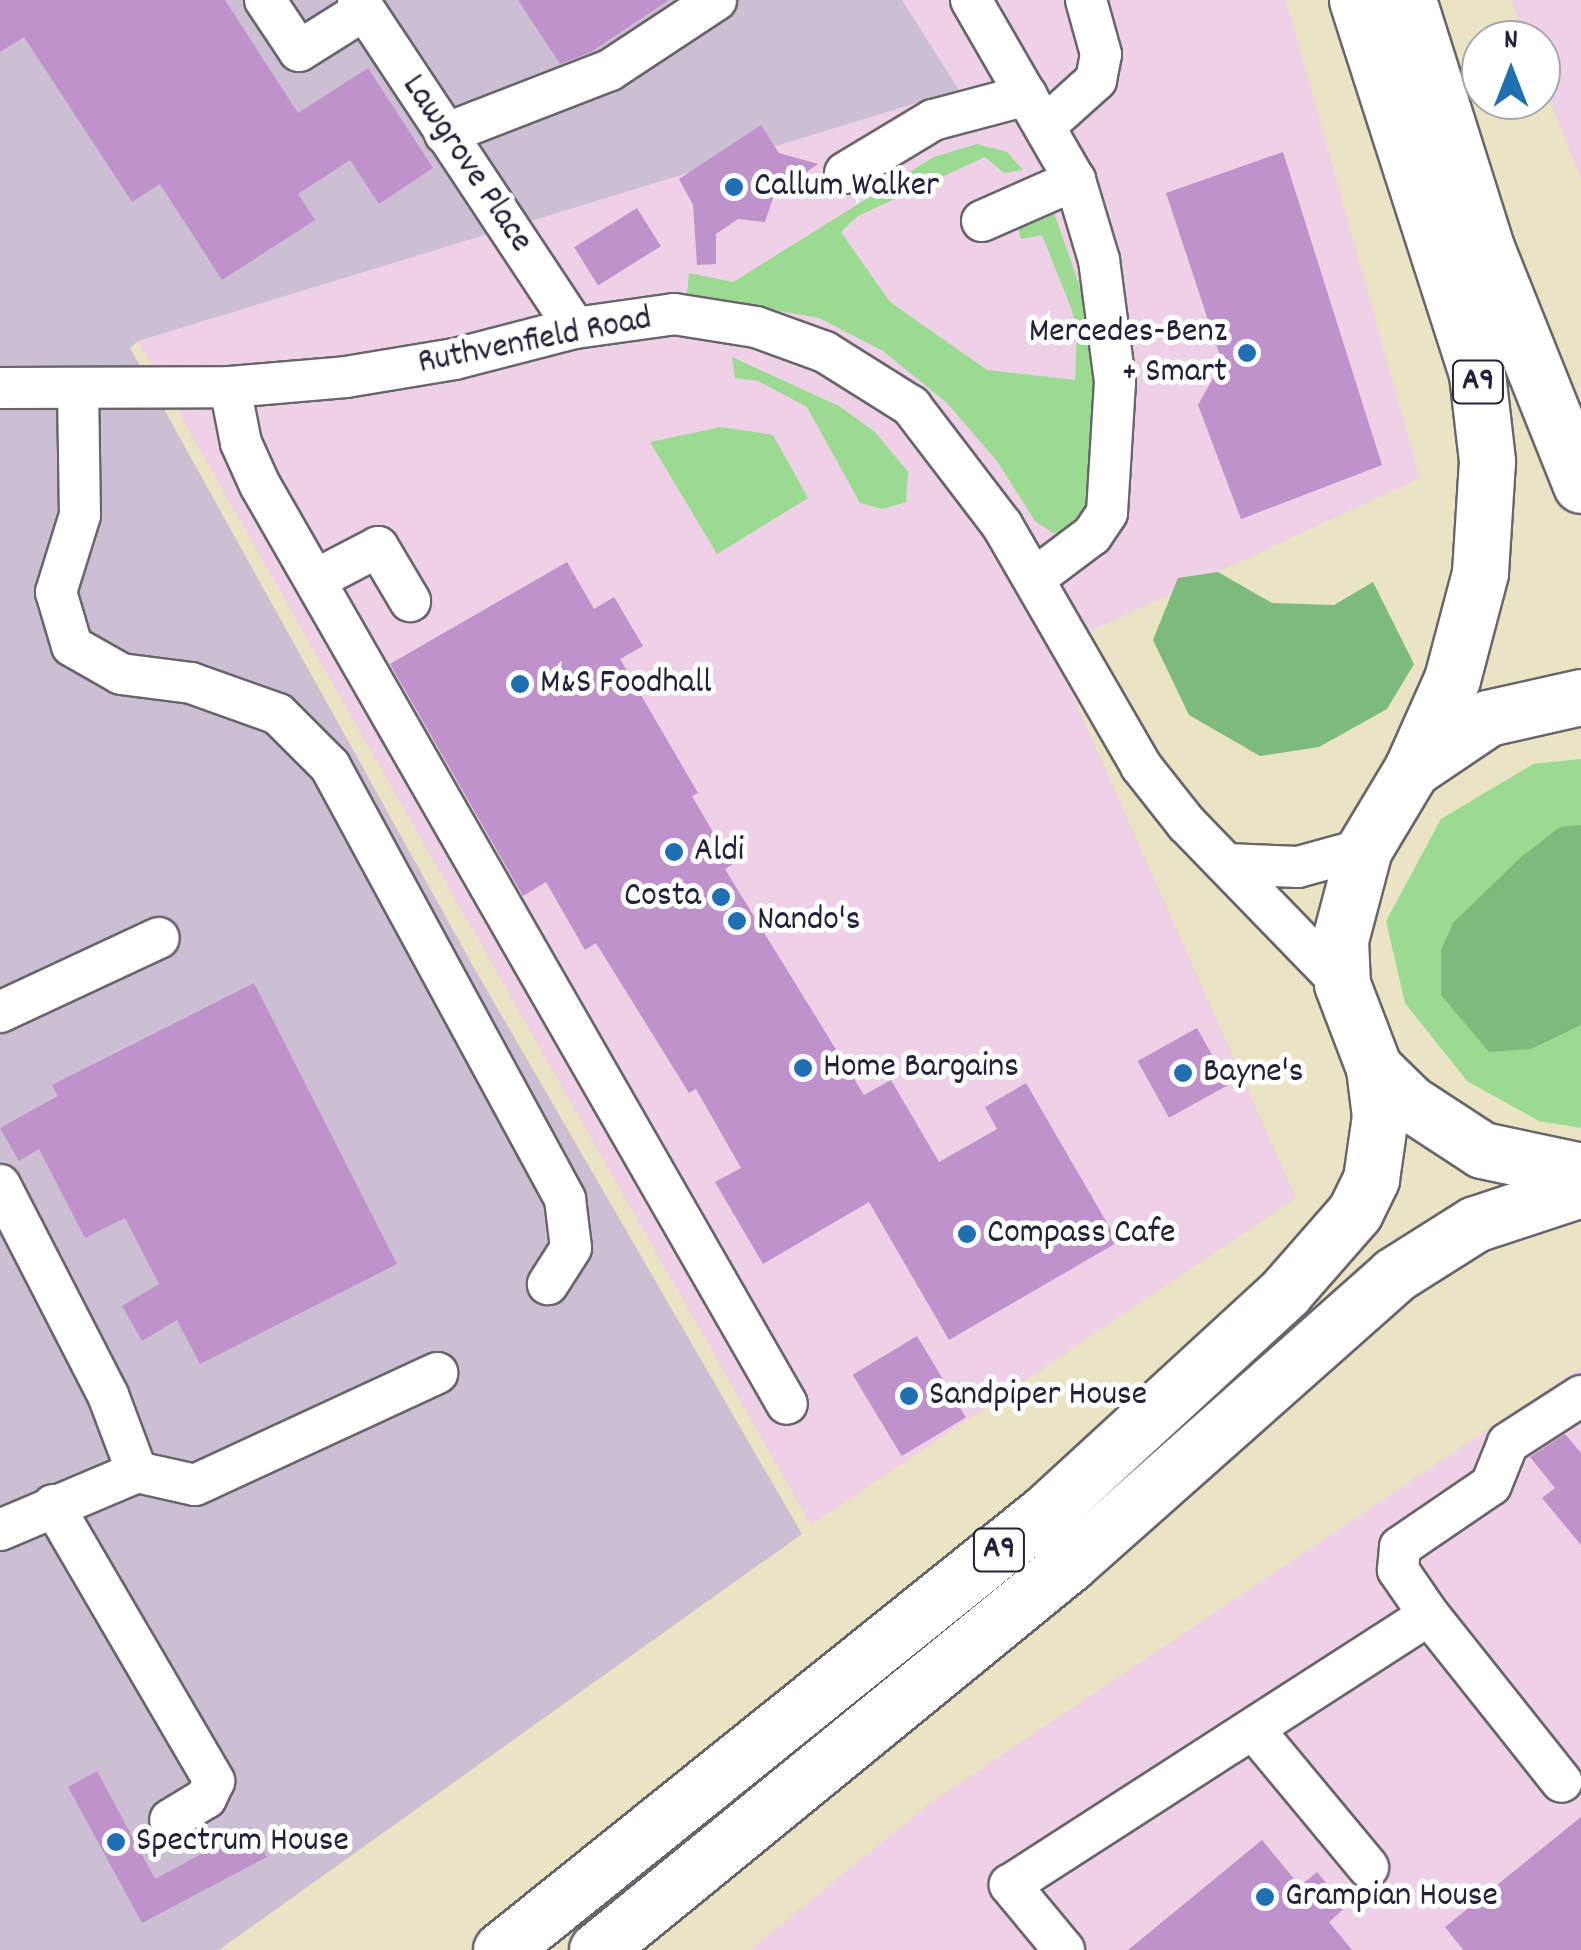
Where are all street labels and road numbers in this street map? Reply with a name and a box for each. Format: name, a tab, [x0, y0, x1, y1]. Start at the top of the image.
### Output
street label: Lawgrove Place	[391, 67, 541, 261]
street label: Ruthvenfield Road	[415, 299, 655, 385]
road number: A9	[1450, 355, 1506, 409]
road number: A9	[972, 1523, 1026, 1577]

